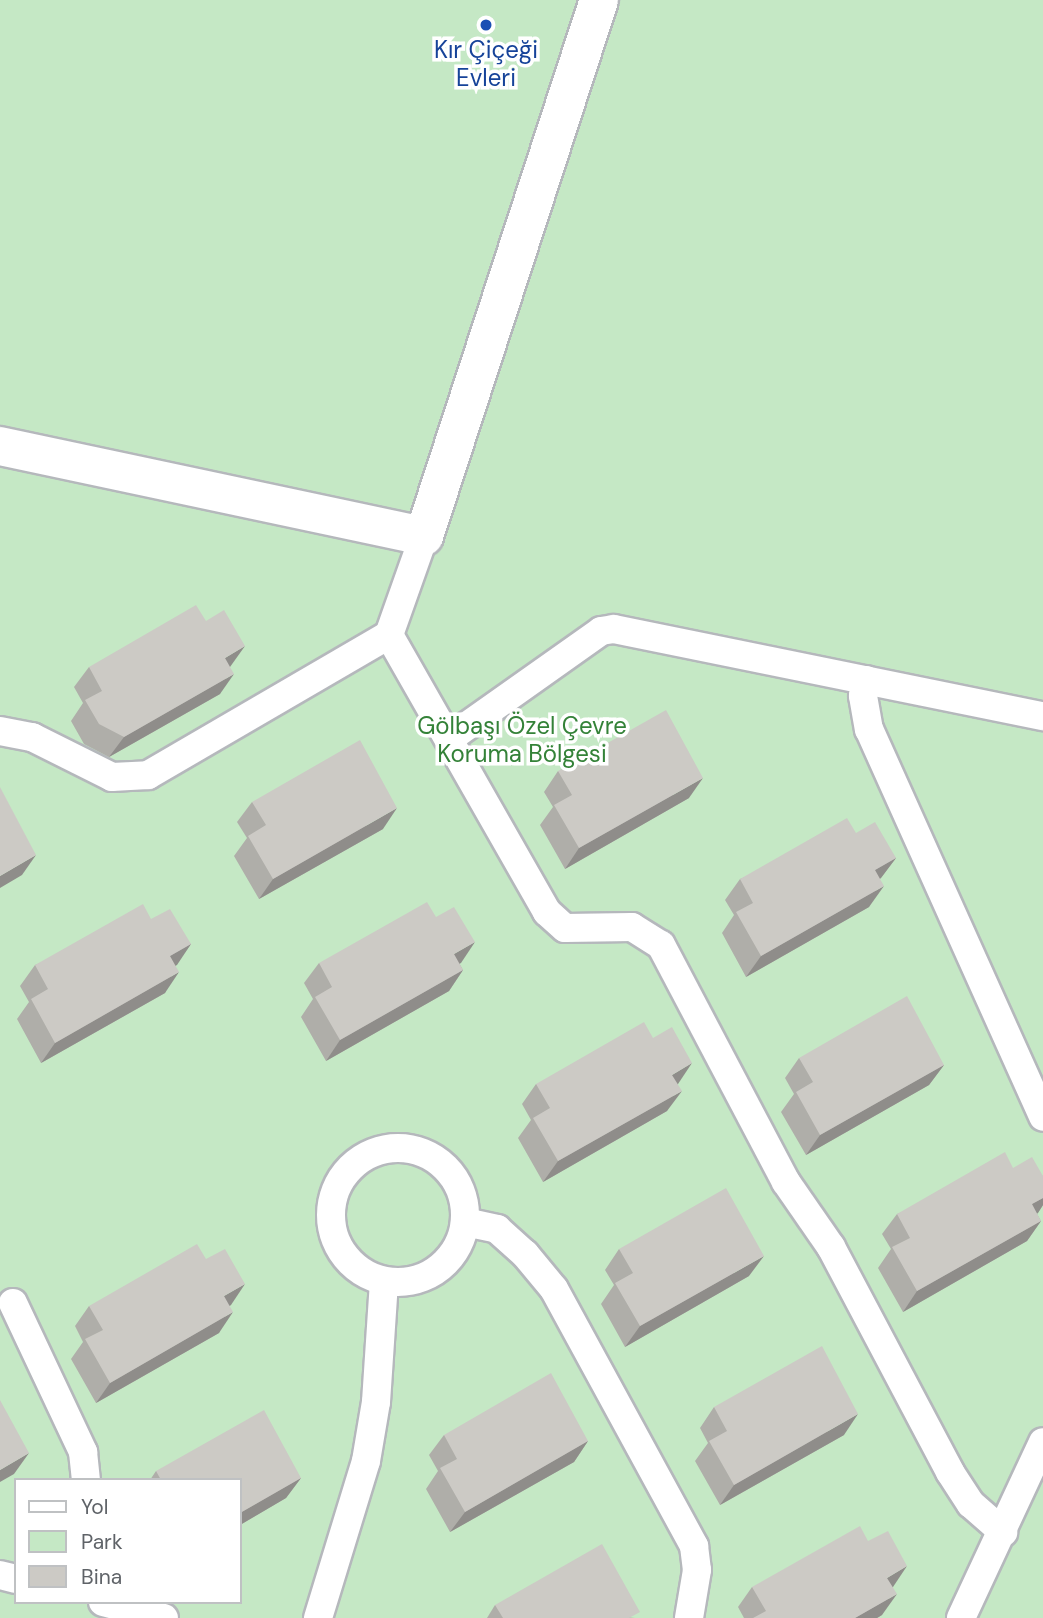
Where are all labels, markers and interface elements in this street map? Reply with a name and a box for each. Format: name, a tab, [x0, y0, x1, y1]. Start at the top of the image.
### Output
marker: Kır Çiçeği Evleri	[478, 17, 494, 33]
place label: Kır Çiçeği Evleri	[434, 36, 538, 92]
park label: Gölbaşı Özel Çevre Koruma Bölgesi	[417, 712, 627, 768]
legend	[14, 1478, 242, 1604]
text: Yol	[81, 1493, 109, 1521]
text: Park	[81, 1528, 122, 1556]
text: Bina	[81, 1563, 122, 1591]

